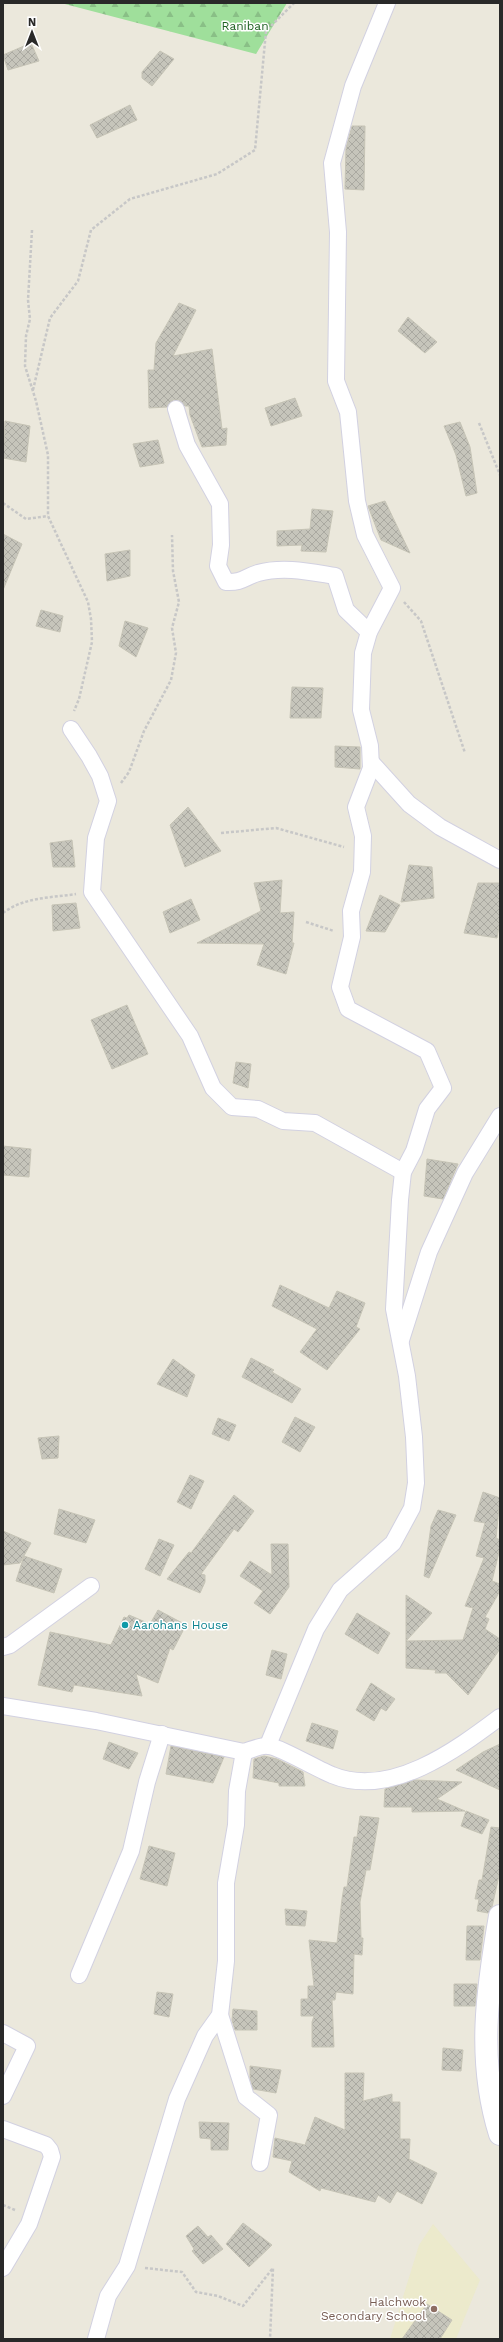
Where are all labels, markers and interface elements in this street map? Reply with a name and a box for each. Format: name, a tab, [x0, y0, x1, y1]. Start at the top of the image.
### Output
north arrow	[12, 12, 52, 52]
text: N	[28, 16, 36, 29]
park label: Raniban	[221, 19, 269, 33]
place label: Aarohans House	[133, 1618, 228, 1632]
marker: Aarohans House	[120, 1620, 130, 1630]
place label: Halchwok Secondary School	[321, 2295, 426, 2323]
marker: Halchwok Secondary School	[429, 2304, 439, 2314]

